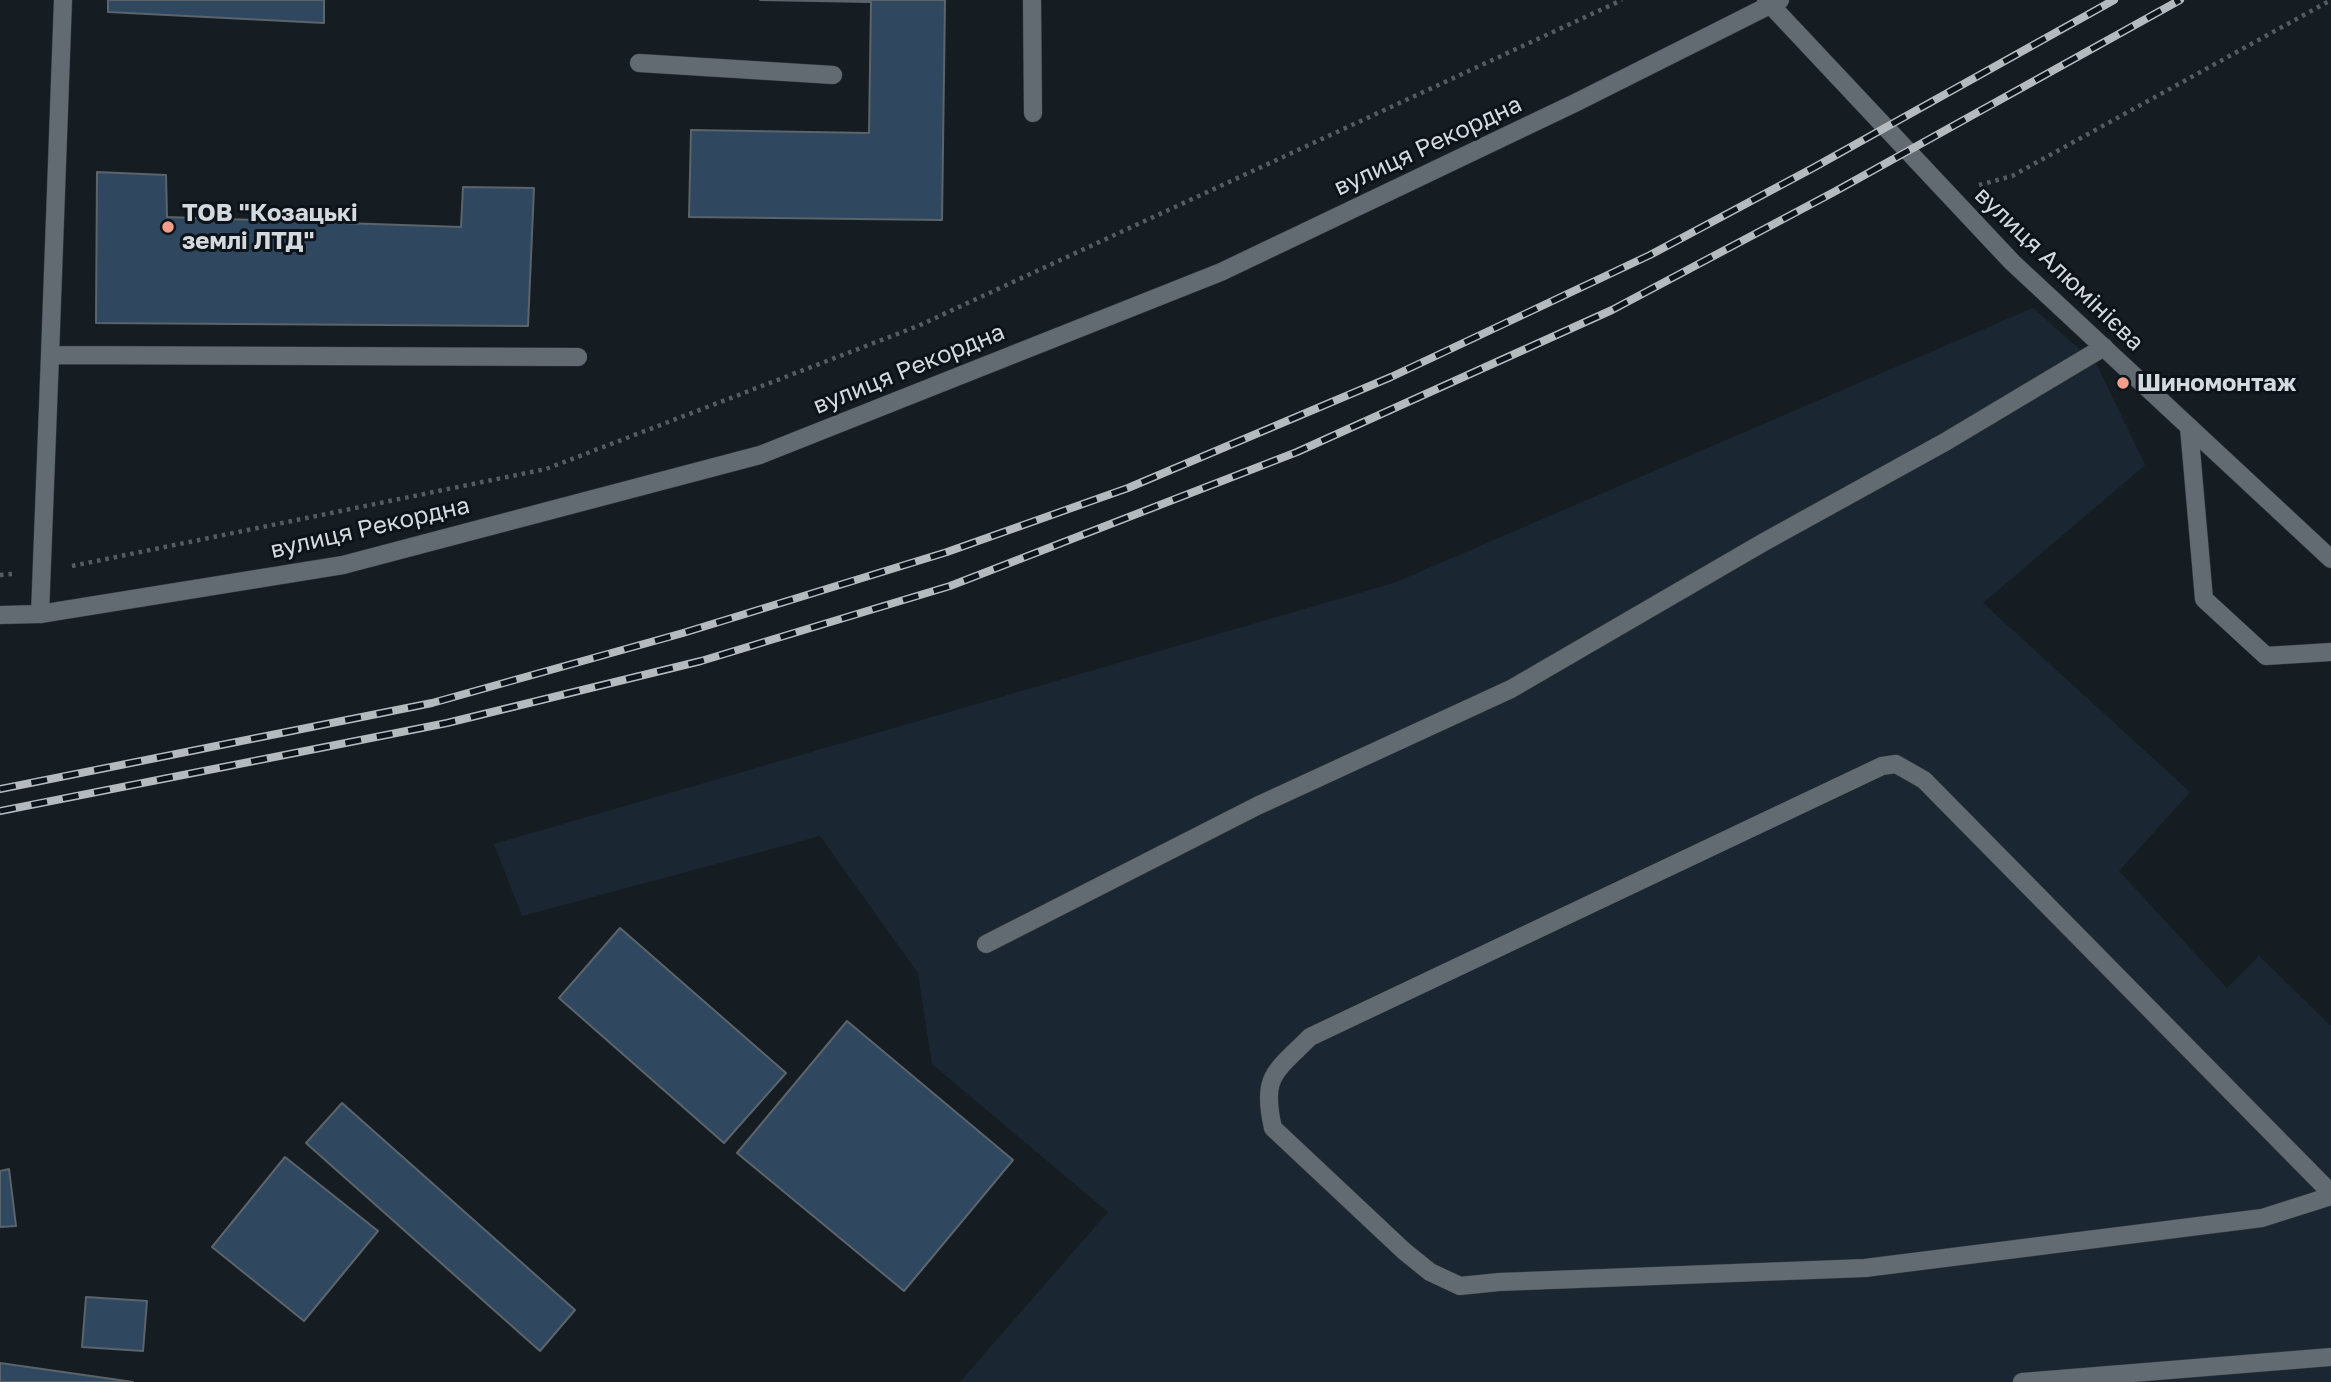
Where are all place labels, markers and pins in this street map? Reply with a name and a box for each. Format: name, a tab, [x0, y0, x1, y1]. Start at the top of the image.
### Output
place label: ТОВ "Козацькі землі ЛТД"	[182, 199, 357, 255]
marker: ТОВ "Козацькі землі ЛТД"	[160, 219, 176, 235]
place label: Шиномонтаж	[2137, 369, 2296, 397]
marker: Шиномонтаж	[2115, 375, 2131, 391]

